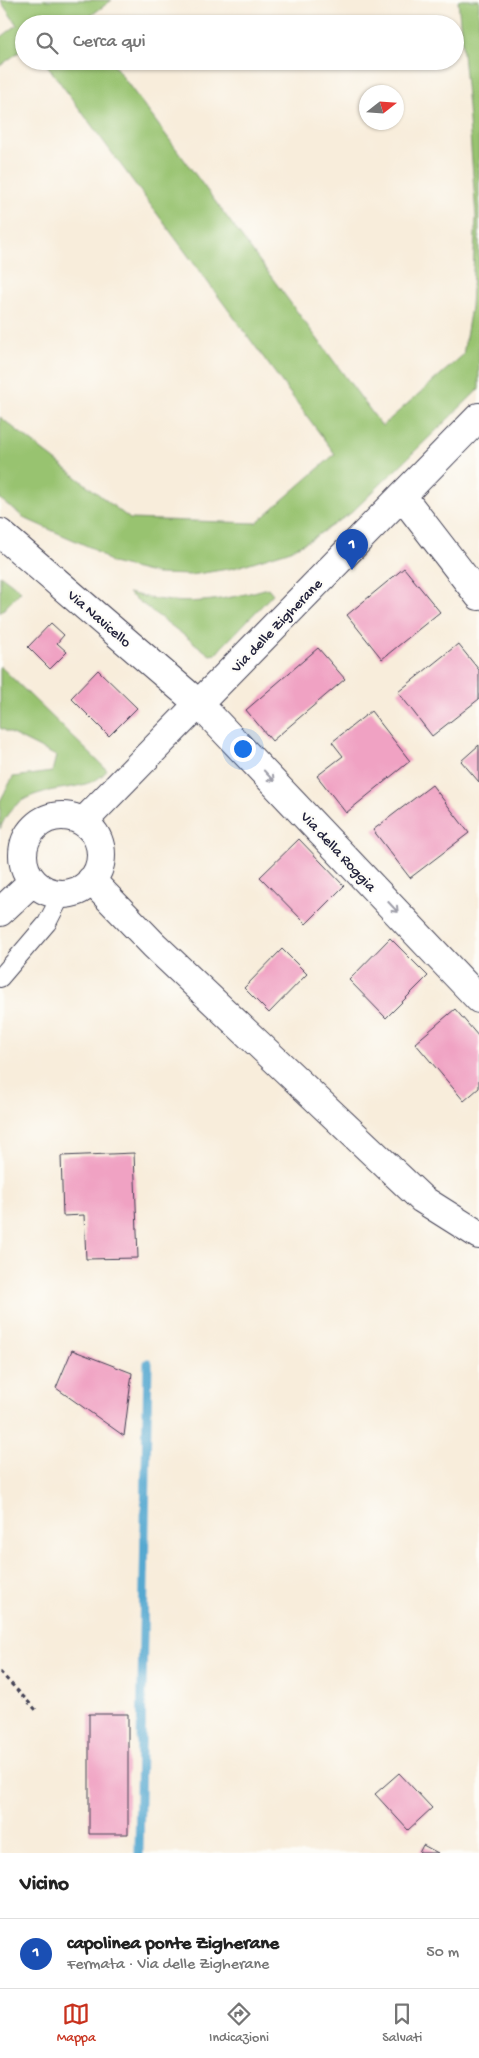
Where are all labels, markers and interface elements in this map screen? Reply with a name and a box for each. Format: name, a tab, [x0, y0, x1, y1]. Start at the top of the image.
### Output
search box	[15, 15, 464, 70]
icon: search	[33, 29, 61, 57]
text: Cerca qui	[73, 31, 146, 54]
north arrow	[359, 85, 404, 130]
pin: 1	[336, 529, 368, 570]
street label: Via delle Zigherane	[227, 575, 327, 678]
street label: Via Navicello	[62, 586, 134, 652]
your location	[230, 736, 256, 762]
one-way arrow	[263, 770, 275, 783]
street label: Via della Roggia	[295, 808, 380, 897]
one-way arrow	[387, 901, 399, 914]
text: Vicino	[20, 1873, 69, 1898]
text: capolinea ponte Zigherane	[67, 1933, 279, 1956]
text: 1	[33, 1944, 39, 1963]
text: 50 m	[426, 1944, 459, 1963]
text: Fermata · Via delle Zigherane	[67, 1956, 269, 1975]
tab: Mappa	[57, 2000, 96, 2047]
tab: Indicazioni	[209, 2000, 269, 2047]
tab: Salvati	[382, 2000, 422, 2047]

